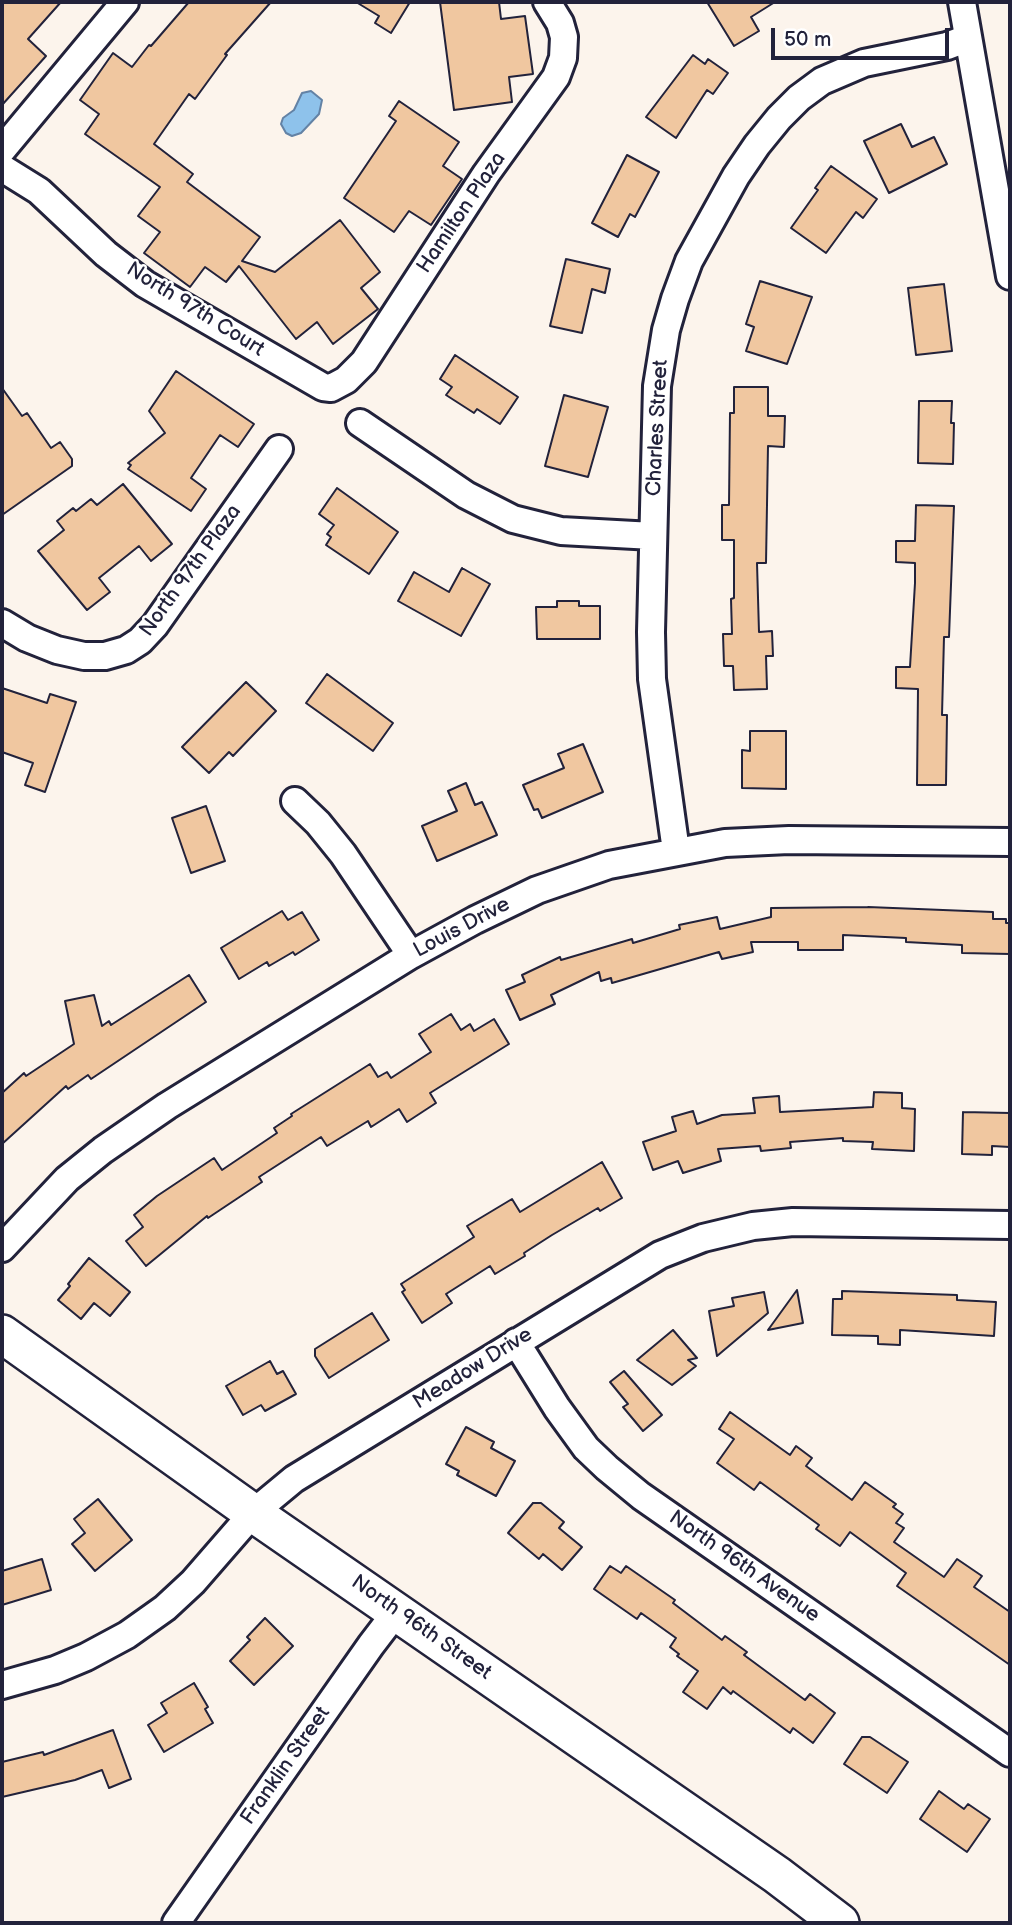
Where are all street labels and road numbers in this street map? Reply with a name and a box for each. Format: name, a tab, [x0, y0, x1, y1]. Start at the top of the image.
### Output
street label: Hamilton Plaza	[412, 148, 512, 278]
street label: North 97th Court	[121, 257, 269, 363]
street label: Charles Street	[642, 359, 674, 497]
street label: North 97th Plaza	[135, 500, 247, 642]
street label: Louis Drive	[410, 892, 514, 964]
street label: Meadow Drive	[409, 1322, 537, 1416]
street label: North 96th Avenue	[664, 1506, 824, 1628]
street label: North 96th Street	[346, 1570, 496, 1686]
street label: Franklin Street	[236, 1702, 336, 1830]

